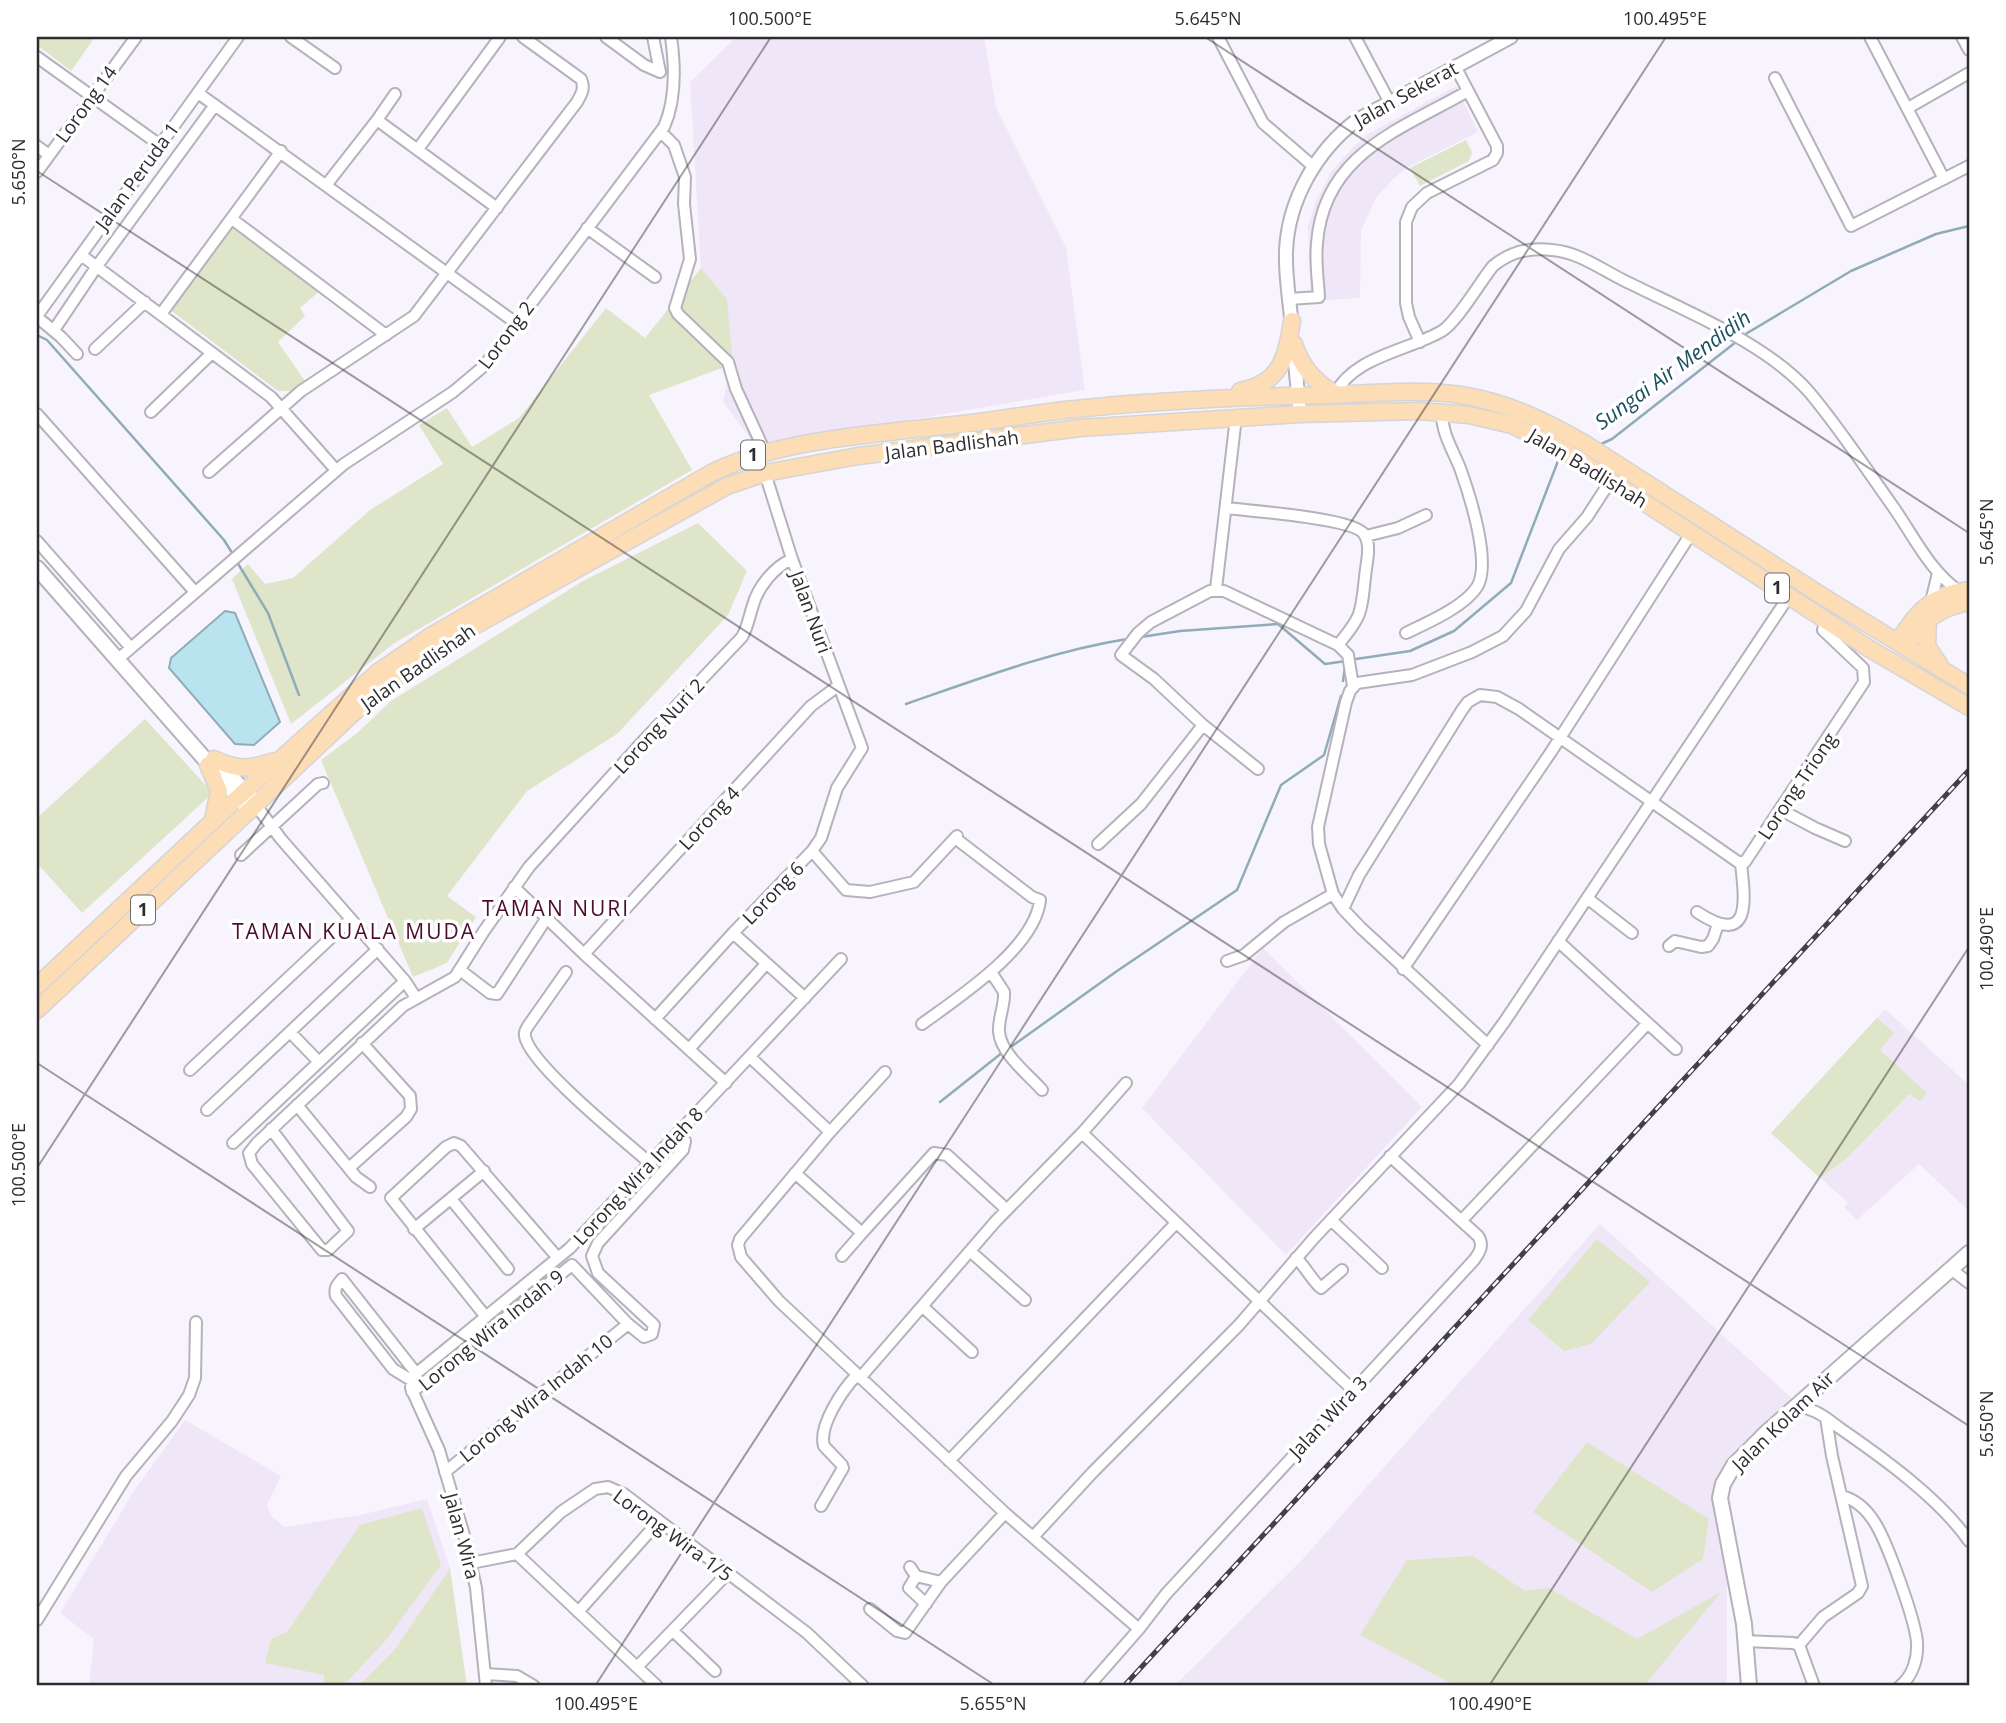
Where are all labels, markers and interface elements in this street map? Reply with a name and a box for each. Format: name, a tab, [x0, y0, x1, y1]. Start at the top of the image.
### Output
text: 100.500°E	[728, 6, 812, 30]
text: 5.645°N	[1174, 6, 1242, 30]
text: 100.495°E	[1623, 6, 1707, 30]
street label: Jalan Sekerat	[1348, 55, 1463, 134]
street label: Lorong 14	[49, 60, 123, 148]
street label: Jalan Peruda 1	[88, 117, 185, 237]
text: 5.650°N	[6, 138, 30, 206]
street label: Lorong 2	[472, 296, 540, 374]
water label: Sungai Air Mendidih	[1589, 303, 1756, 435]
street label: Jalan Badlishah	[1522, 421, 1652, 514]
street label: Jalan Badlishah	[882, 424, 1020, 466]
road number: 1	[741, 440, 765, 470]
text: 5.645°N	[1974, 498, 1998, 566]
street label: Jalan Nuri	[783, 565, 838, 657]
road number: 1	[1765, 574, 1789, 602]
street label: Jalan Badlishah	[354, 618, 481, 717]
street label: Lorong Nuri 2	[608, 673, 710, 779]
street label: Lorong Triong	[1752, 727, 1842, 845]
street label: Lorong 4	[673, 780, 745, 856]
street label: Lorong 6	[736, 856, 810, 930]
district label: TAMAN NURI	[482, 894, 630, 922]
road number: 1	[131, 896, 155, 925]
text: 100.490°E	[1974, 907, 1998, 991]
district label: TAMAN KUALA MUDA	[232, 917, 476, 945]
street label: Lorong Wira Indah 8	[567, 1101, 709, 1251]
text: 100.500°E	[6, 1123, 30, 1207]
street label: Lorong Wira Indah 9	[413, 1263, 569, 1397]
street label: Lorong Wira Indah 10	[454, 1328, 618, 1468]
street label: Jalan Kolam Air	[1725, 1365, 1840, 1478]
street label: Jalan Wira 3	[1282, 1370, 1373, 1465]
text: 5.650°N	[1974, 1390, 1998, 1458]
street label: Lorong Wira 1/5	[608, 1483, 738, 1587]
street label: Jalan Wira	[438, 1488, 486, 1582]
text: 100.495°E	[554, 1691, 638, 1715]
text: 5.655°N	[959, 1691, 1027, 1715]
text: 100.490°E	[1448, 1691, 1532, 1715]

